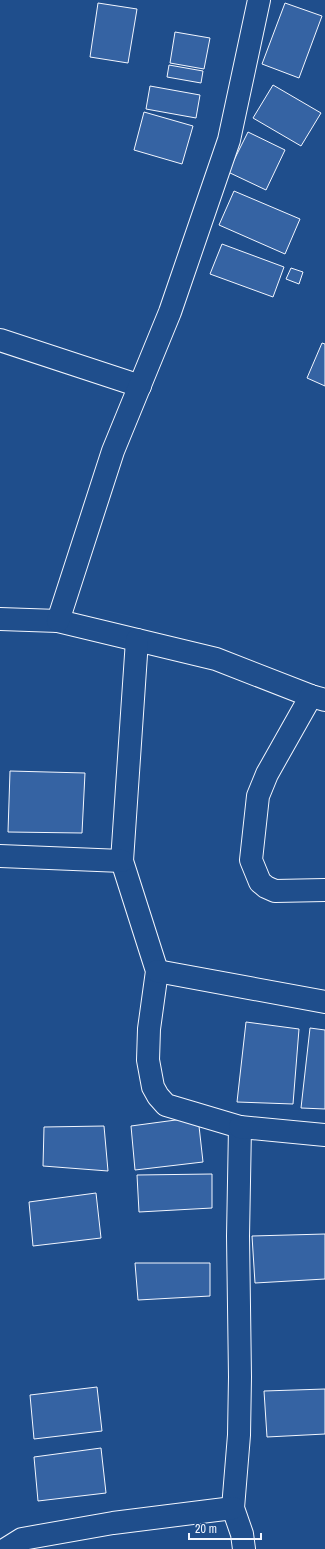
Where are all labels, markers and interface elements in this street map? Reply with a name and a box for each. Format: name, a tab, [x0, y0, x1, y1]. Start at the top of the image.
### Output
scale bar	[189, 1515, 261, 1541]
text: 20 m	[195, 1521, 217, 1537]

